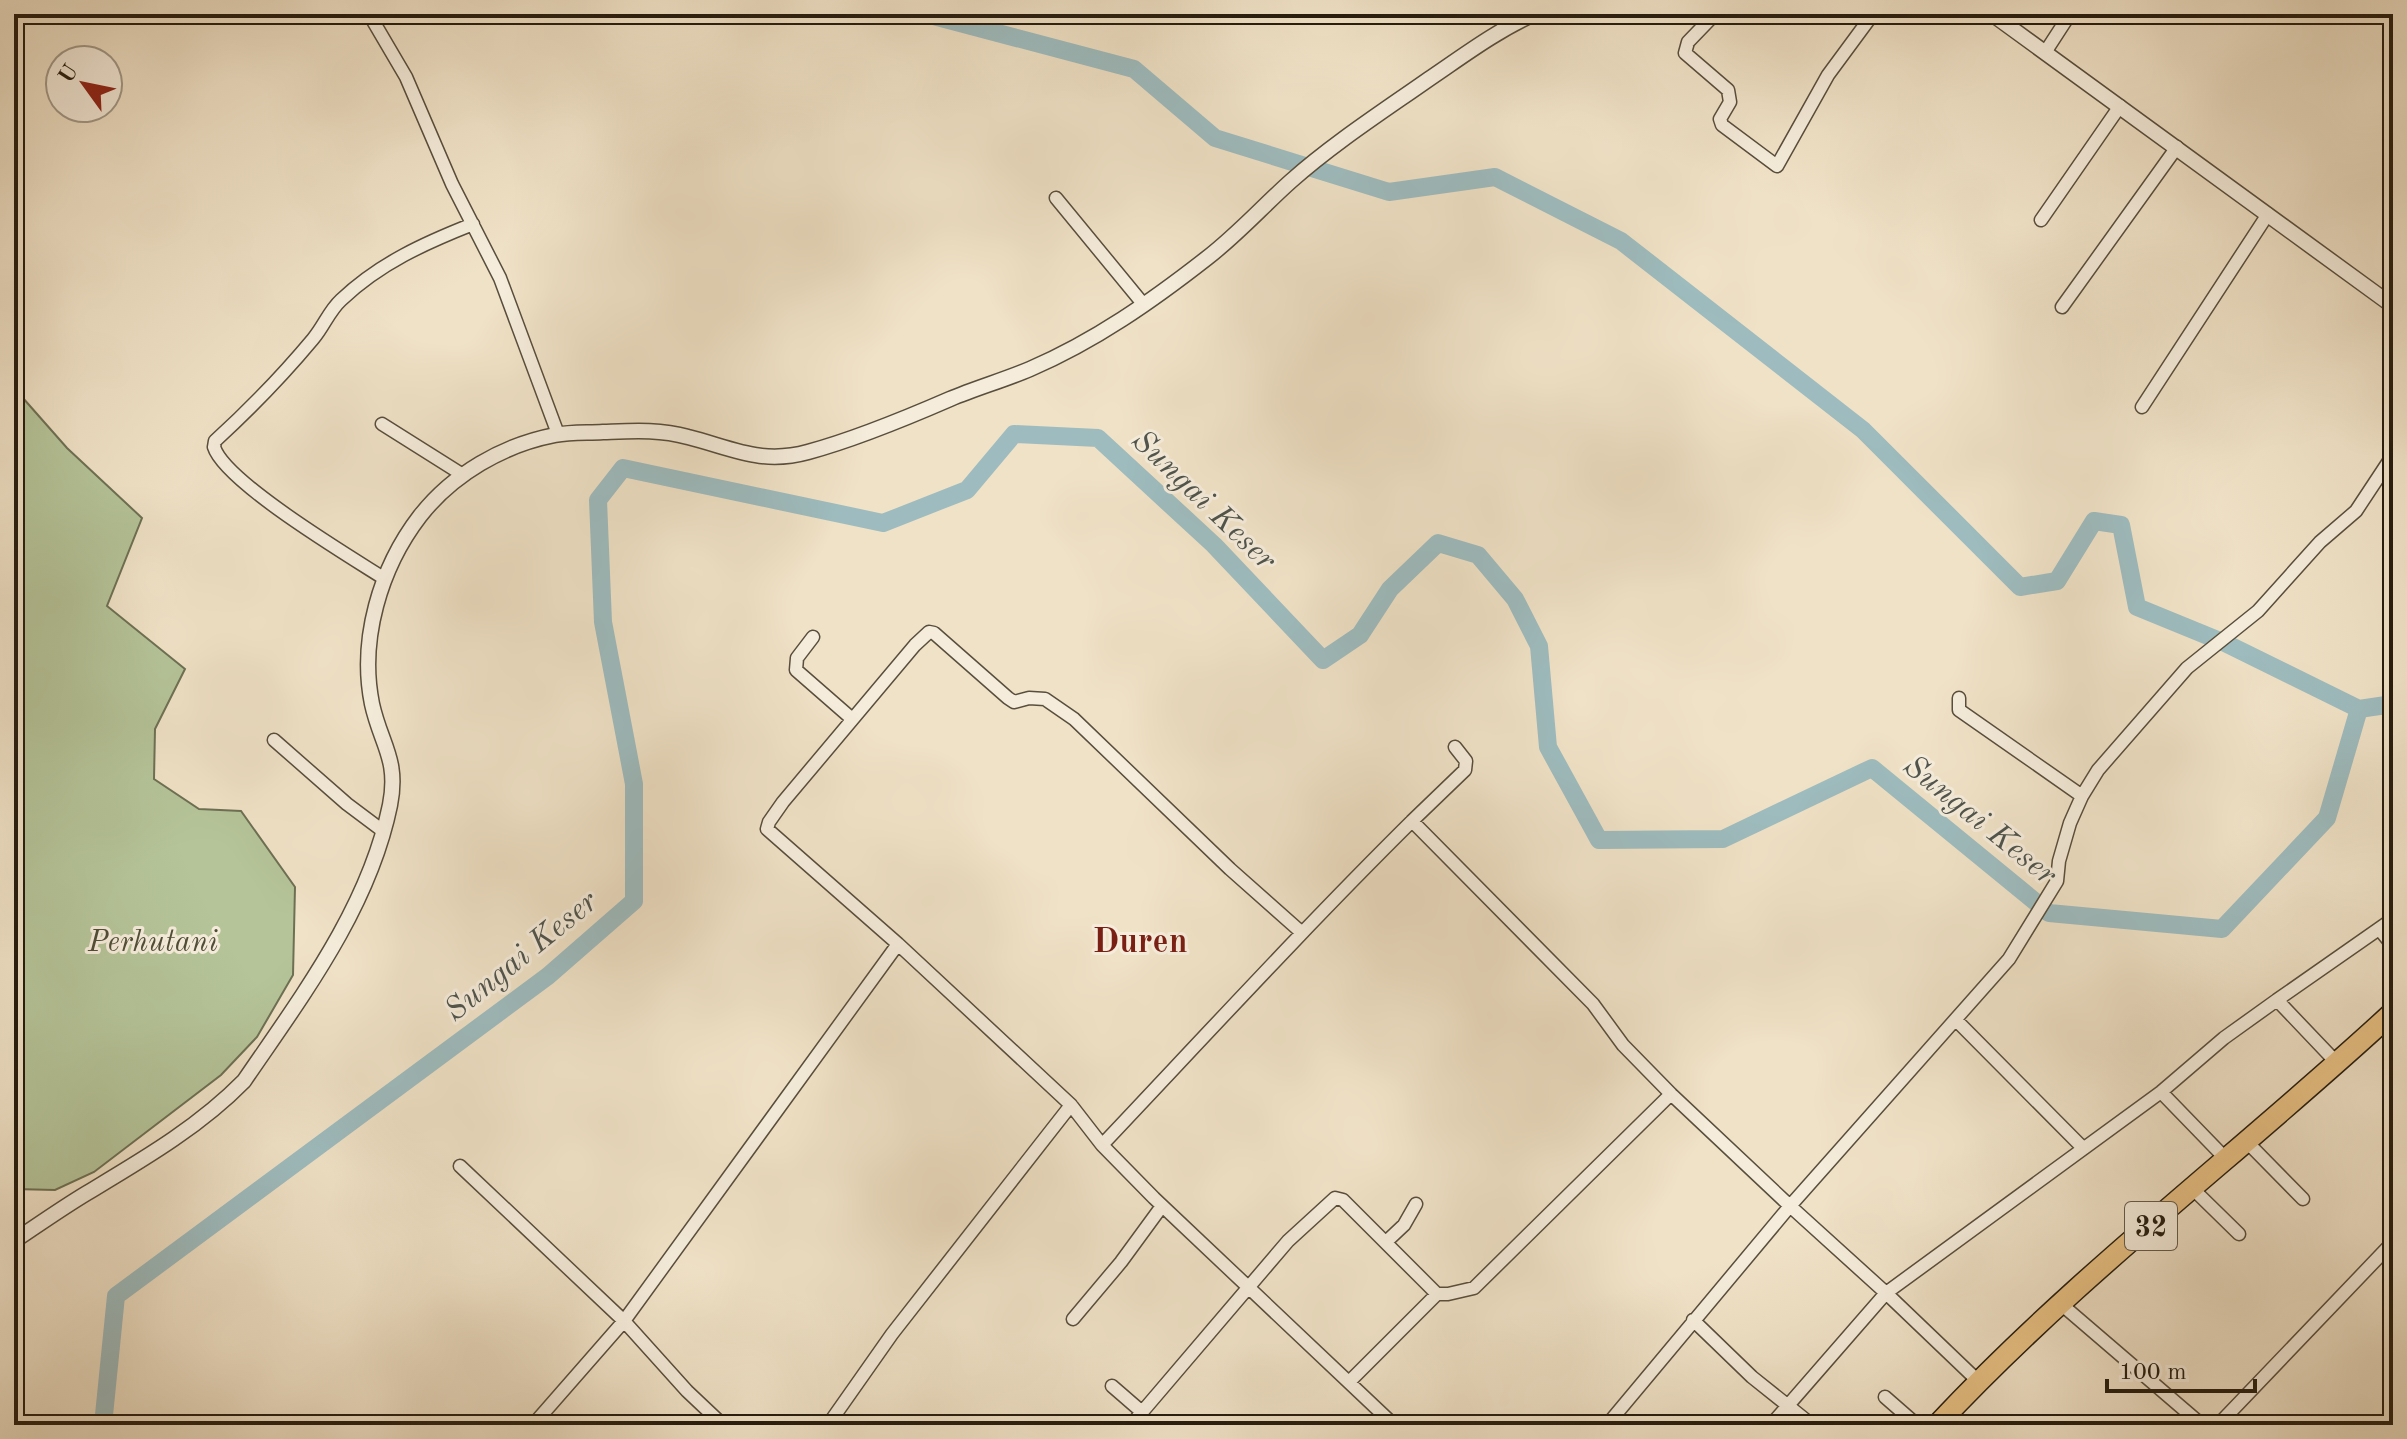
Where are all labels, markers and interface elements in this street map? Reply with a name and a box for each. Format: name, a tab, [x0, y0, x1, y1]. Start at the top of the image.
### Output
north arrow	[44, 44, 124, 124]
text: U	[55, 61, 83, 88]
water label: Sungai Keser	[1125, 425, 1282, 578]
water label: Sungai Keser	[1897, 750, 2063, 893]
water label: Sungai Keser	[439, 886, 605, 1028]
district label: Duren	[1092, 926, 1188, 960]
park label: Perhutani	[87, 928, 218, 958]
road number: 32	[2125, 1202, 2177, 1250]
scale bar	[2107, 1343, 2255, 1393]
text: 100 m	[2119, 1361, 2187, 1385]

